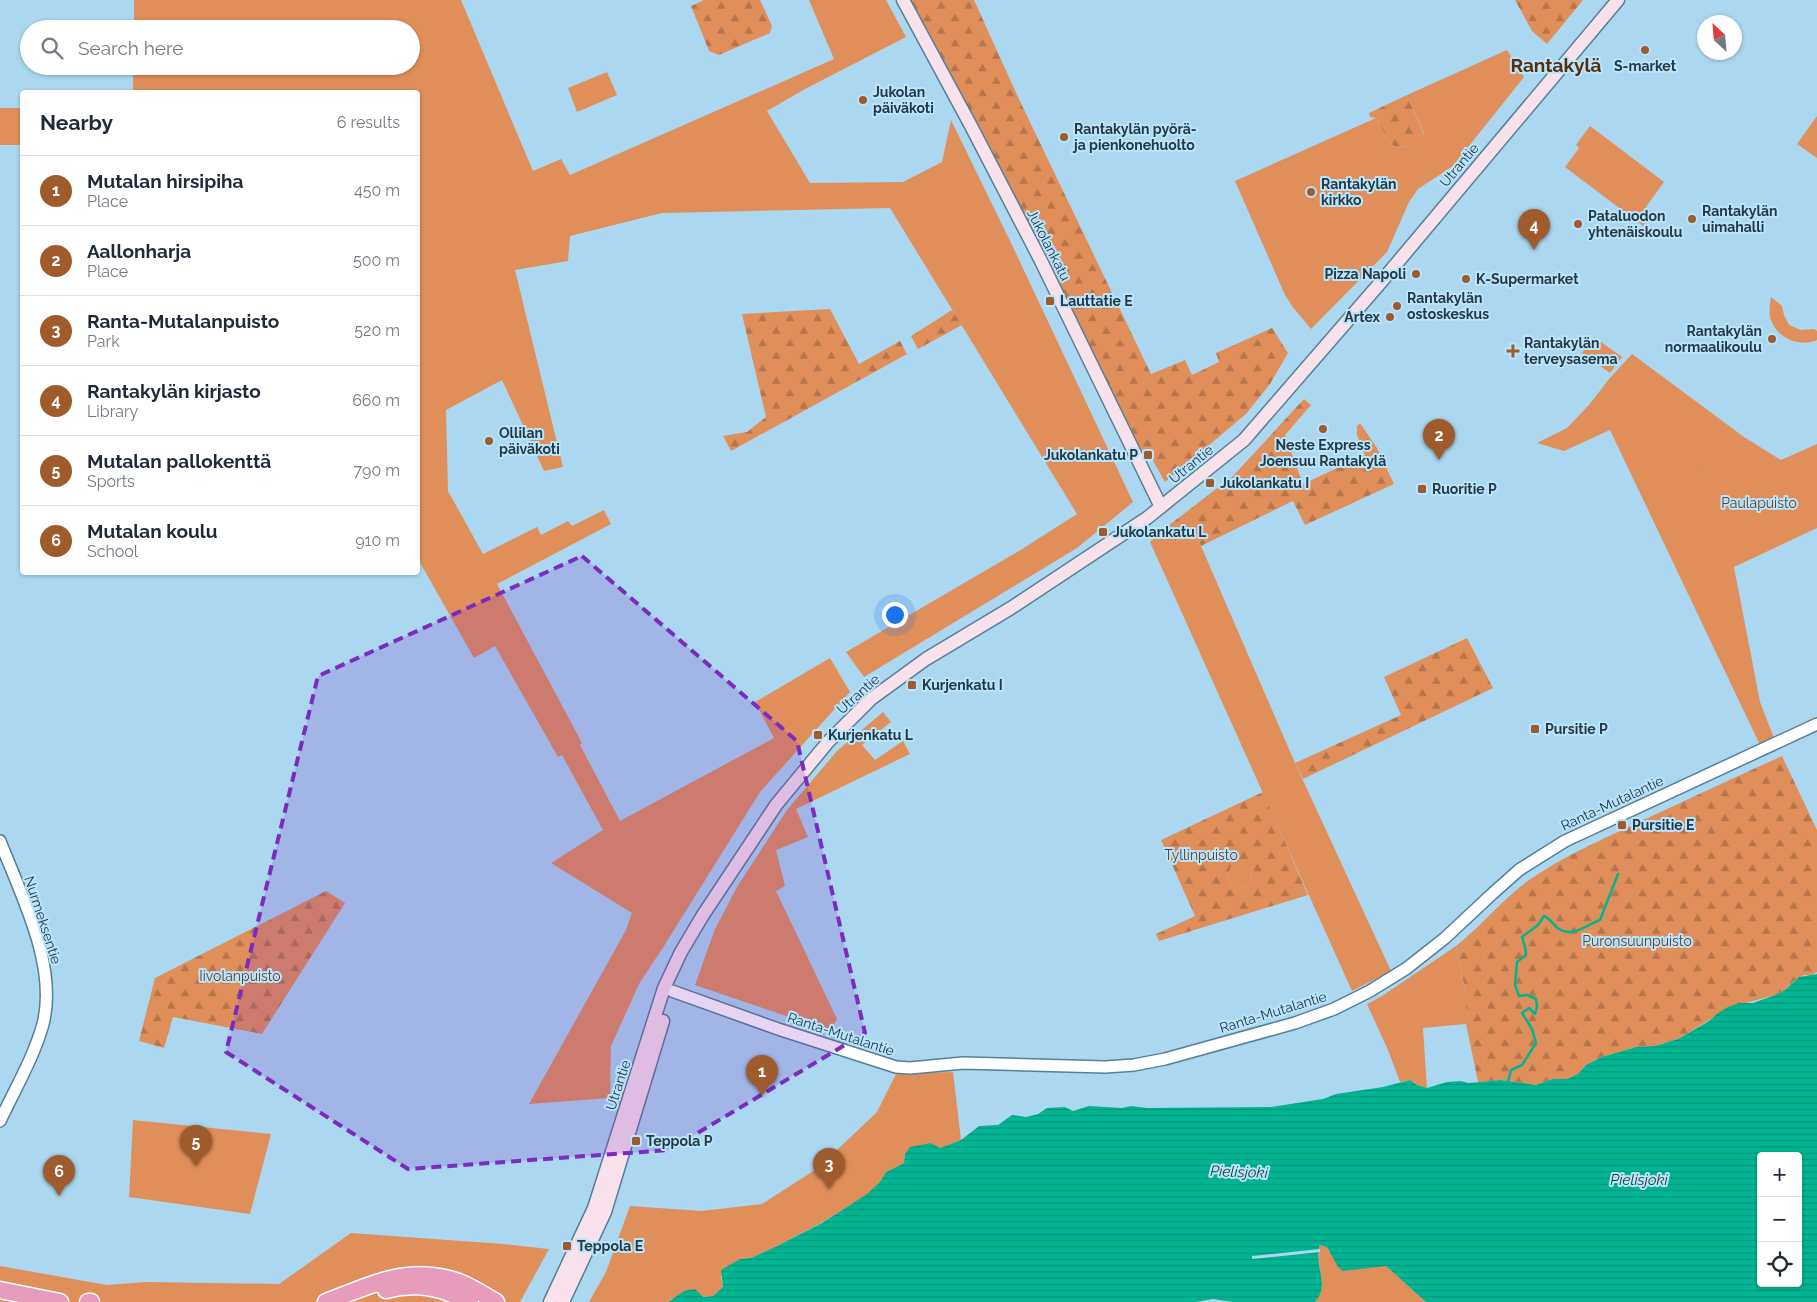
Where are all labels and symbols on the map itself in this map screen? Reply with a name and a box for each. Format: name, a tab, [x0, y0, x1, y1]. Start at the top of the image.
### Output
north arrow	[1697, 15, 1742, 60]
marker: S-market	[1639, 44, 1651, 56]
district label: Rantakylä	[1511, 54, 1602, 76]
place label: S-market	[1614, 58, 1677, 74]
place label: Jukolan päiväkoti	[873, 84, 934, 116]
marker: Jukolan päiväkoti	[857, 94, 869, 106]
place label: Rantakylän pyörä- ja pienkonehuolto	[1072, 121, 1197, 153]
marker: Rantakylän pyörä- ja pienkonehuolto	[1058, 131, 1070, 143]
street label: Utrantie	[1436, 140, 1482, 190]
place label: Rantakylän kirkko	[1321, 176, 1397, 208]
marker: Rantakylän kirkko	[1305, 186, 1317, 198]
place label: Rantakylän uimahalli	[1702, 203, 1778, 235]
street label: Jukolankatu	[1024, 207, 1074, 283]
place label: Pataluodon yhtenäiskoulu	[1588, 208, 1683, 240]
pin: 4	[1518, 209, 1550, 250]
marker: Rantakylän uimahalli	[1686, 213, 1698, 225]
marker: Pataluodon yhtenäiskoulu	[1572, 218, 1584, 230]
place label: Pizza Napoli	[1325, 266, 1406, 282]
marker: Pizza Napoli	[1410, 268, 1422, 280]
place label: K-Supermarket	[1476, 271, 1579, 287]
marker: K-Supermarket	[1460, 273, 1472, 285]
place label: Rantakylän ostoskeskus	[1407, 290, 1489, 322]
place label: Lauttatie E	[1060, 293, 1133, 309]
marker: Lauttatie E	[1044, 295, 1056, 307]
marker: Rantakylän ostoskeskus	[1391, 300, 1403, 312]
place label: Artex	[1344, 309, 1381, 325]
marker: Artex	[1384, 311, 1396, 323]
place label: Rantakylän normaalikoulu	[1665, 323, 1762, 355]
marker: Rantakylän normaalikoulu	[1766, 333, 1778, 345]
place label: Rantakylän terveysasema	[1524, 335, 1618, 367]
marker: Rantakylän terveysasema	[1506, 344, 1520, 358]
pin: 2	[1423, 419, 1455, 460]
marker: Neste Express Joensuu Rantakylä	[1317, 423, 1329, 435]
place label: Ollilan päiväkoti	[499, 425, 560, 457]
marker: Ollilan päiväkoti	[483, 435, 495, 447]
place label: Neste Express Joensuu Rantakylä	[1260, 437, 1386, 469]
street label: Utrantie	[1166, 441, 1216, 487]
place label: Jukolankatu P	[1044, 447, 1138, 463]
marker: Jukolankatu P	[1142, 449, 1154, 461]
place label: Jukolankatu I	[1220, 475, 1309, 491]
marker: Jukolankatu I	[1204, 477, 1216, 489]
place label: Ruoritie P	[1432, 481, 1497, 497]
marker: Ruoritie P	[1416, 483, 1428, 495]
park label: Paulapuisto	[1721, 495, 1797, 511]
place label: Jukolankatu L	[1113, 524, 1207, 540]
marker: Jukolankatu L	[1097, 526, 1109, 538]
your location	[882, 602, 908, 628]
street label: Utrantie	[833, 671, 883, 717]
place label: Kurjenkatu I	[922, 677, 1003, 693]
marker: Kurjenkatu I	[906, 679, 918, 691]
place label: Pursitie P	[1545, 721, 1608, 737]
marker: Pursitie P	[1529, 723, 1541, 735]
place label: Kurjenkatu L	[828, 727, 914, 743]
marker: Kurjenkatu L	[812, 729, 824, 741]
street label: Ranta-Mutalantie	[1558, 772, 1666, 834]
place label: Pursitie E	[1632, 817, 1694, 833]
marker: Pursitie E	[1616, 819, 1628, 831]
park label: Tyllinpuisto	[1164, 847, 1238, 863]
street label: Nurmeksentie	[21, 874, 65, 966]
park label: Puronsuunpuisto	[1582, 933, 1692, 949]
park label: Iivolanpuisto	[199, 968, 281, 984]
street label: Ranta-Mutalantie	[1217, 988, 1329, 1036]
street label: Ranta-Mutalantie	[786, 1009, 896, 1059]
pin: 1	[746, 1055, 778, 1096]
street label: Utrantie	[602, 1058, 634, 1112]
pin: 5	[180, 1125, 212, 1166]
place label: Teppola P	[646, 1133, 713, 1149]
marker: Teppola P	[630, 1135, 642, 1147]
pin: 3	[813, 1148, 845, 1189]
pin: 6	[43, 1155, 75, 1196]
water label: Pielisjoki	[1210, 1162, 1269, 1182]
water label: Pielisjoki	[1610, 1171, 1669, 1189]
place label: Teppola E	[577, 1238, 643, 1254]
marker: Teppola E	[561, 1240, 573, 1252]

